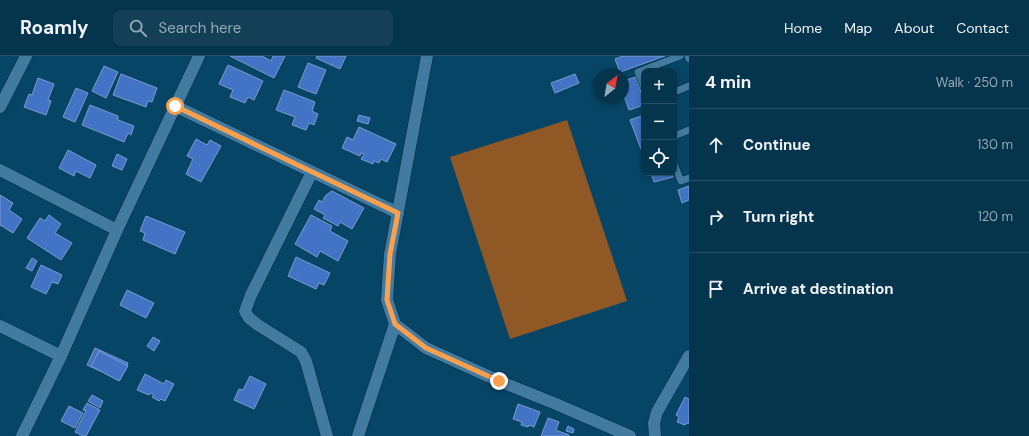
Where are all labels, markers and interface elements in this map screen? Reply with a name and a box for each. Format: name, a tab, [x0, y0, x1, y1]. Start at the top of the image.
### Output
search box	[113, 10, 393, 46]
text: Roamly	[20, 15, 89, 40]
icon: search	[127, 17, 149, 39]
text: Search here	[159, 18, 241, 38]
text: Home	[784, 19, 822, 37]
text: Map	[844, 19, 872, 37]
text: About	[894, 19, 934, 37]
text: Contact	[956, 19, 1009, 37]
north arrow	[593, 68, 629, 104]
map controls	[641, 68, 677, 176]
button: +	[641, 68, 677, 104]
text: 4 min	[705, 71, 751, 93]
text: Walk · 250 m	[936, 74, 1013, 91]
route start	[166, 97, 184, 115]
button: −	[641, 104, 677, 140]
icon: ahead	[705, 134, 727, 156]
text: Continue	[743, 135, 811, 155]
text: 130 m	[977, 136, 1013, 153]
button: locate	[641, 140, 677, 176]
icon: right	[705, 206, 727, 228]
text: Turn right	[743, 207, 814, 227]
text: 120 m	[978, 208, 1013, 225]
icon: arrive	[705, 278, 727, 300]
text: Arrive at destination	[743, 279, 894, 299]
route end	[490, 372, 508, 390]

